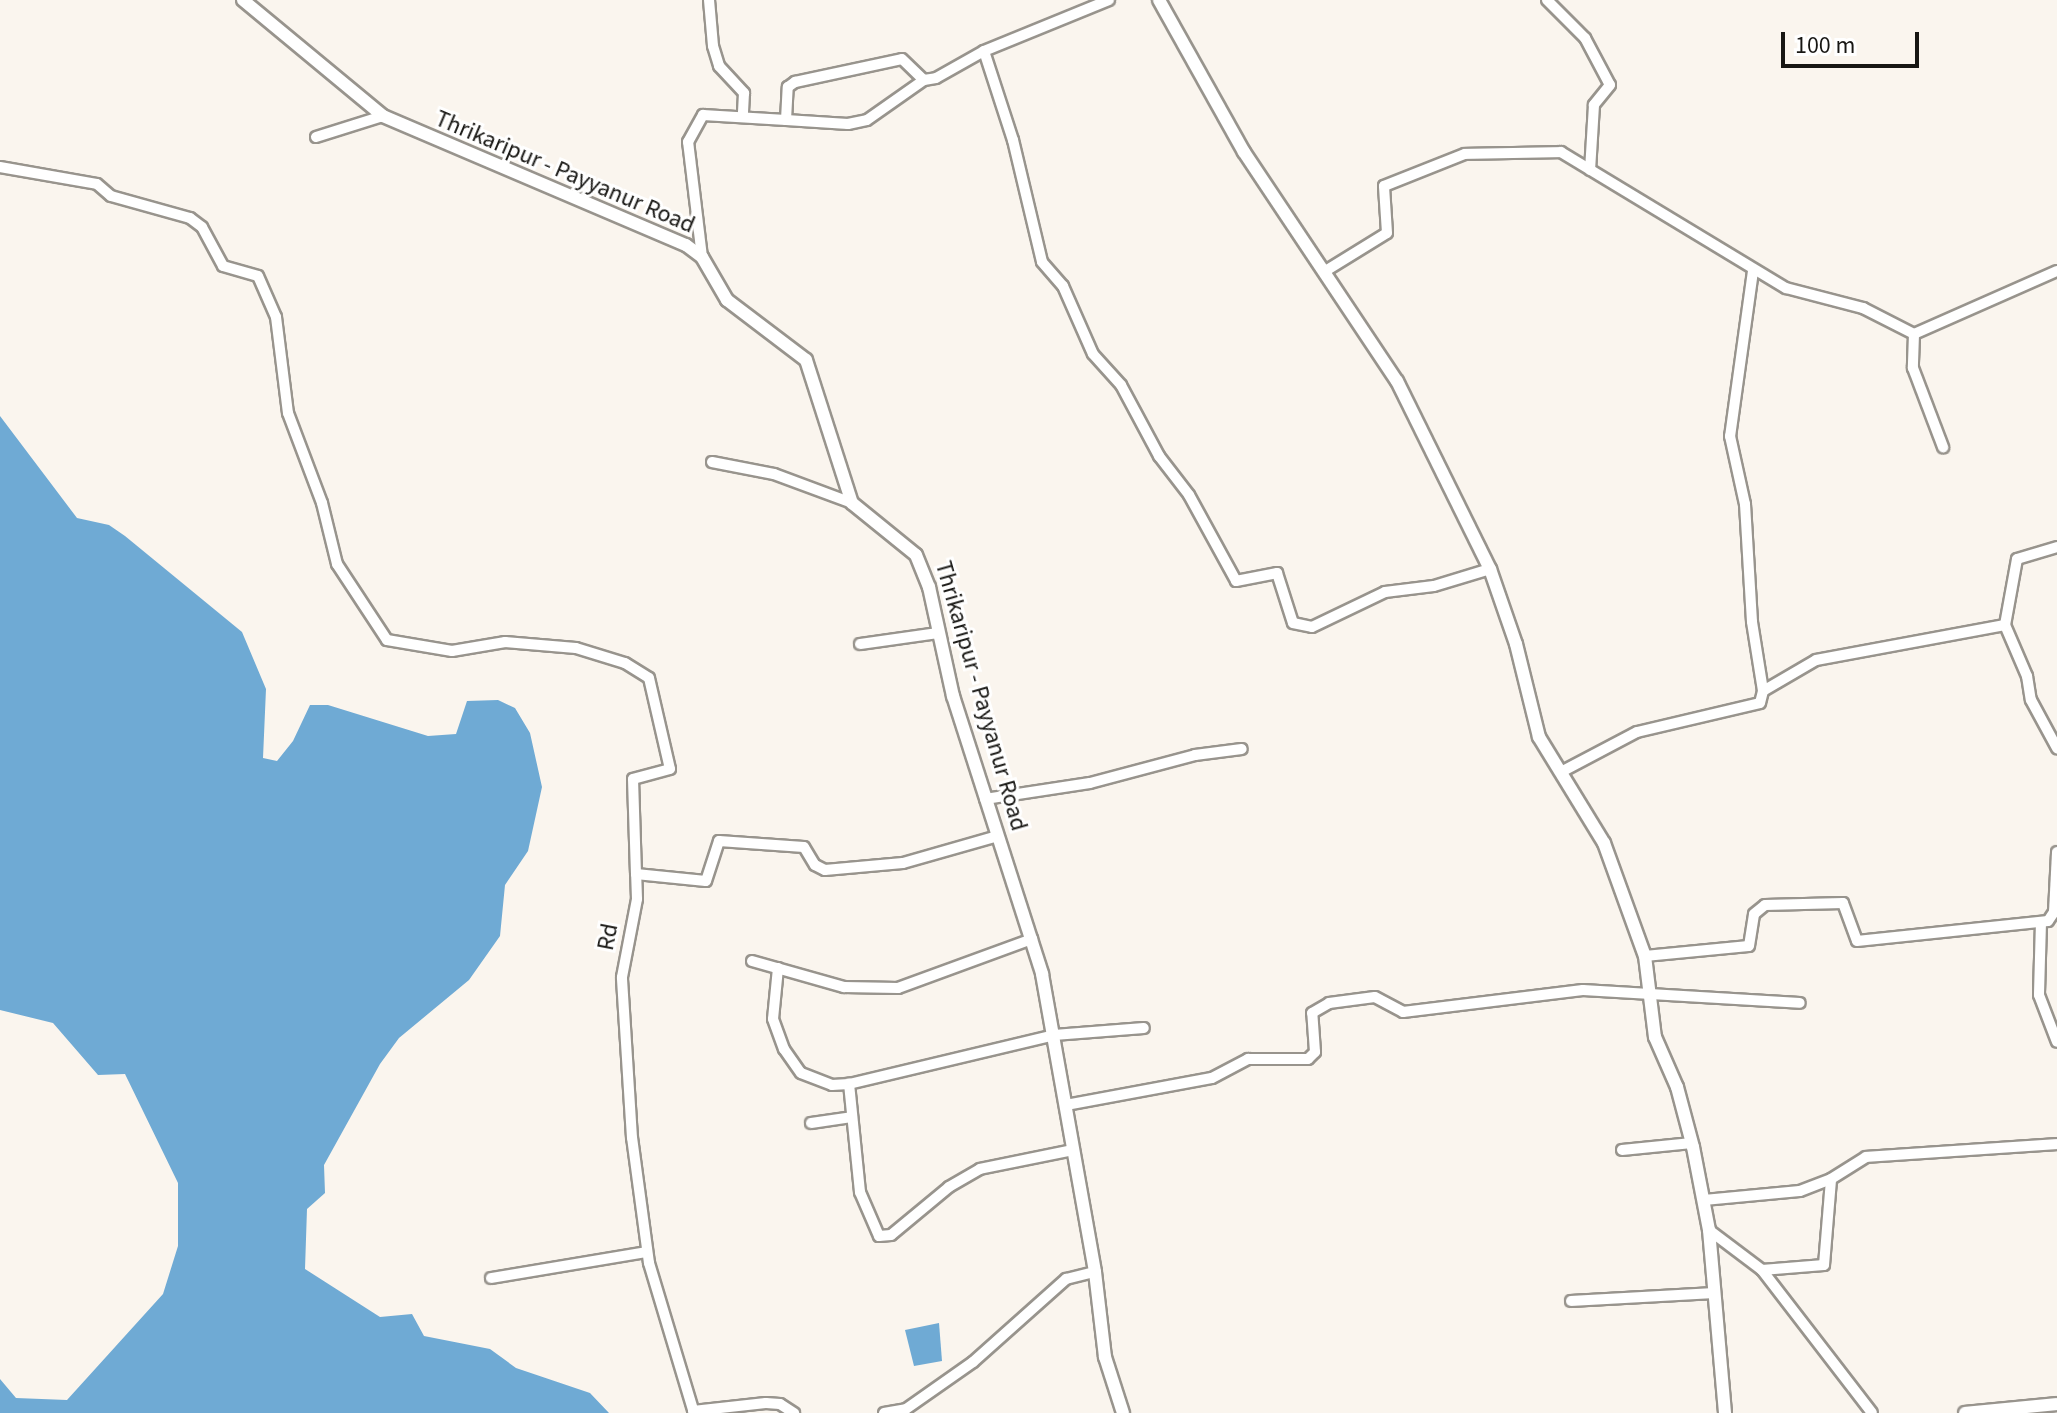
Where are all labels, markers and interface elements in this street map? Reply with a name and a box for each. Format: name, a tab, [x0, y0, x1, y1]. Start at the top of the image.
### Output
scale bar	[1785, 16, 1923, 66]
text: 100 m	[1795, 28, 1855, 63]
street label: Thrikaripur - Payyanur Road	[431, 104, 699, 240]
street label: Thrikaripur - Payyanur Road	[929, 558, 1033, 834]
street label: Rd	[591, 921, 625, 953]

